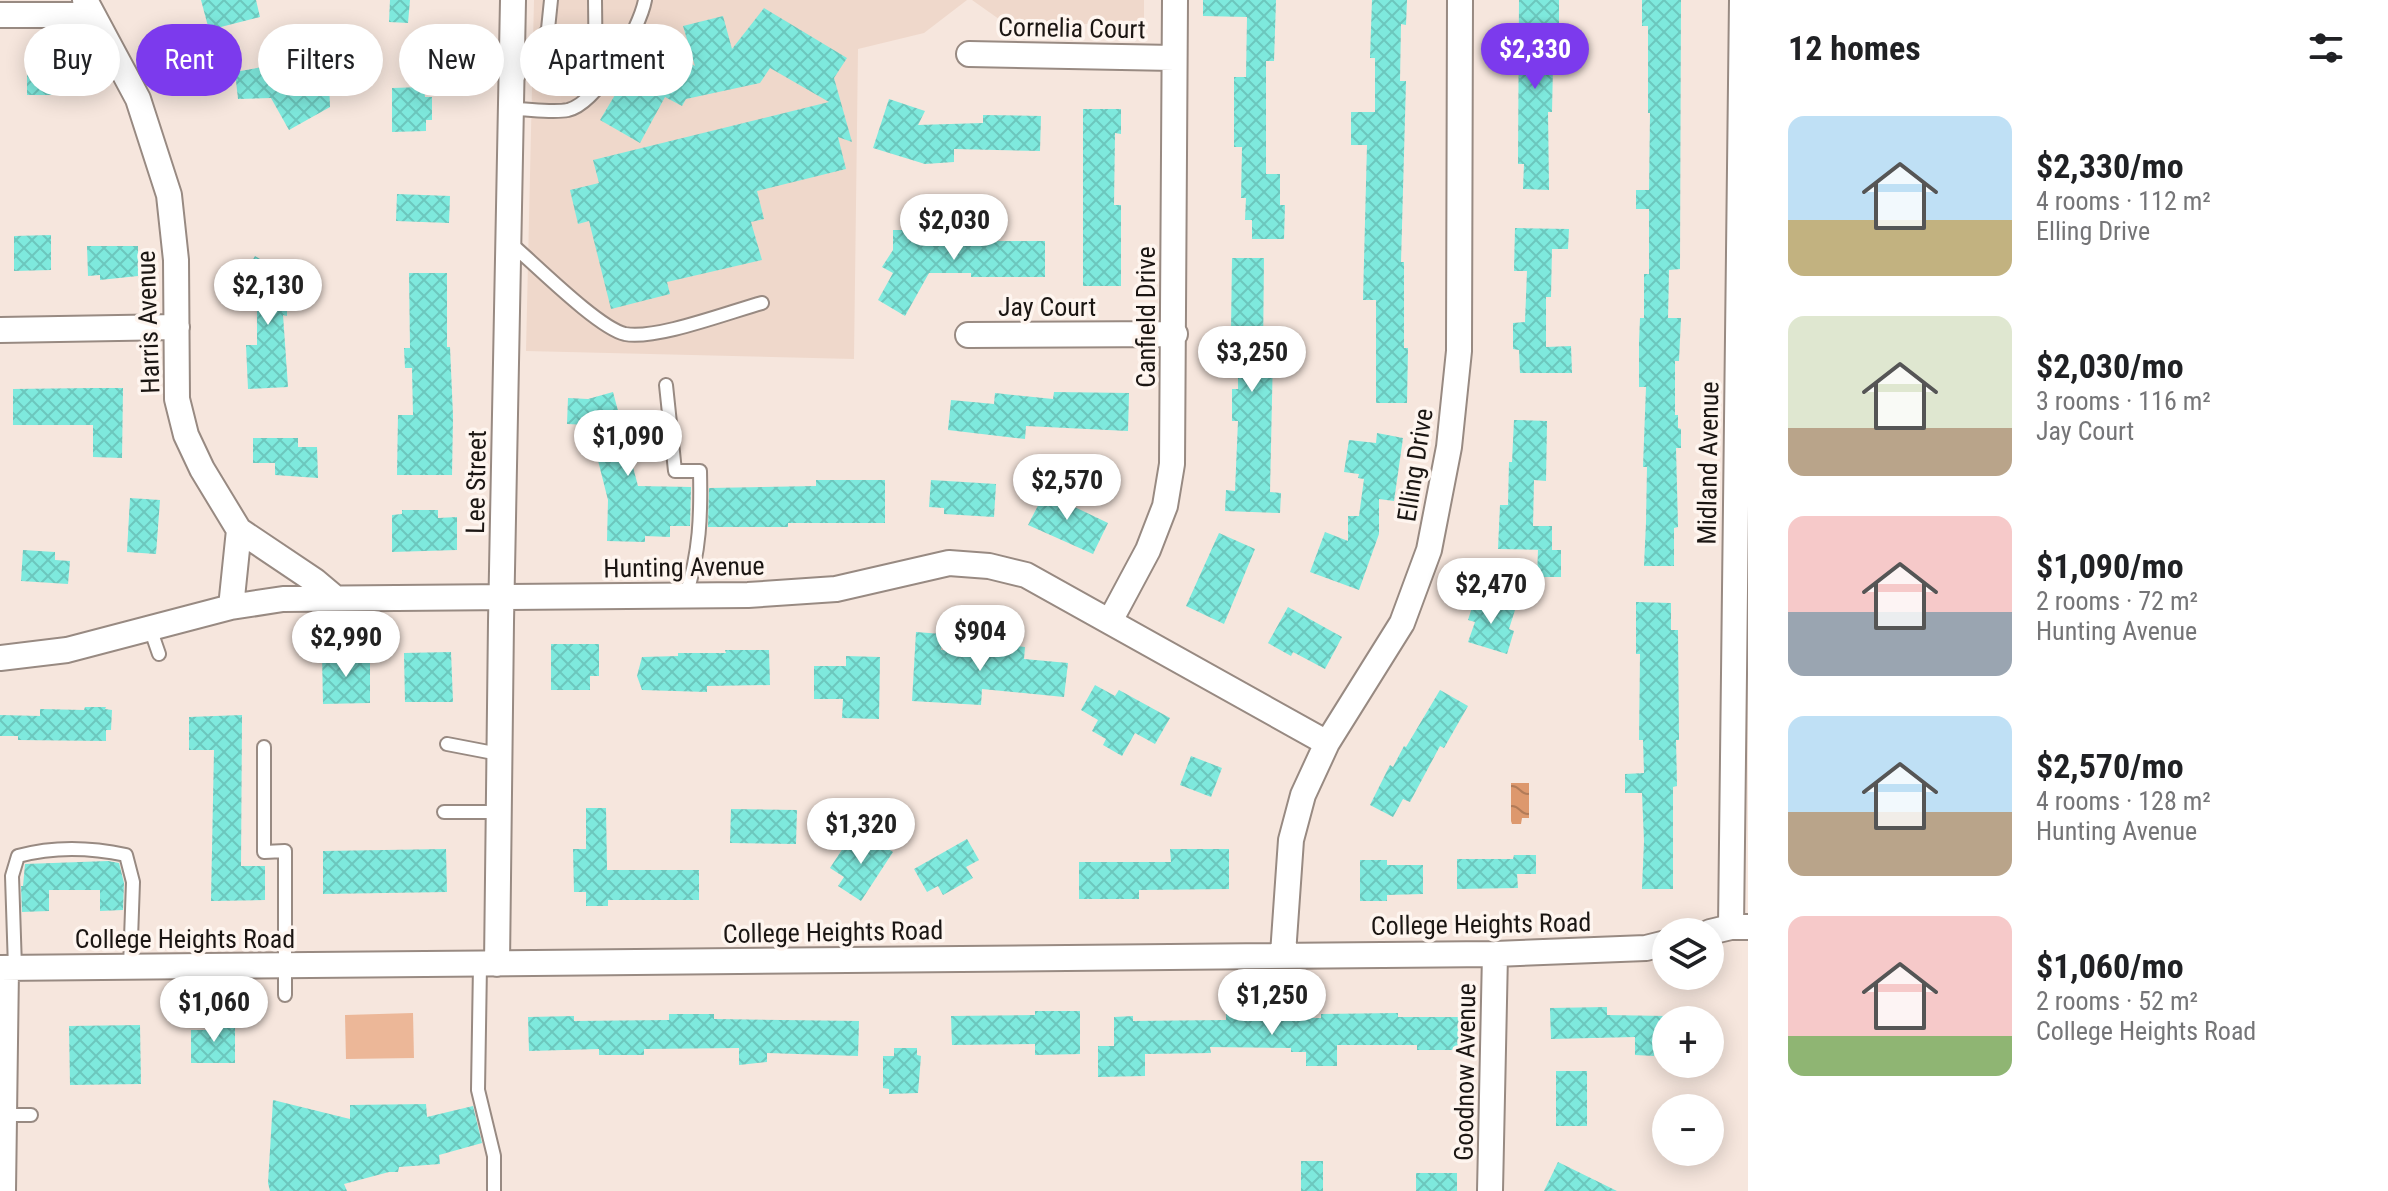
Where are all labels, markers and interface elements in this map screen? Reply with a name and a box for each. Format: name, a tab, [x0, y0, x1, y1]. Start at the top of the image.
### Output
street label: Cornelia Court	[998, 12, 1146, 44]
pin: $2,330	[1470, 23, 1600, 91]
chip: Buy	[24, 24, 120, 96]
chip: Rent	[136, 24, 242, 96]
chip: Filters	[258, 24, 383, 96]
chip: New	[399, 24, 504, 96]
chip: Apartment	[520, 24, 693, 96]
icon: filters	[2304, 26, 2348, 70]
text: 12 homes	[1788, 28, 1921, 68]
text: $2,330	[1499, 34, 1571, 64]
text: $2,330/mo	[2036, 146, 2184, 186]
icon: home	[1852, 148, 1948, 244]
text: 4 rooms · 112 m²	[2036, 186, 2211, 216]
pin: $2,030	[889, 194, 1019, 262]
text: $2,030	[918, 205, 990, 235]
text: Elling Drive	[2036, 216, 2150, 246]
street label: Canfield Drive	[1131, 246, 1161, 388]
street label: Harris Avenue	[131, 250, 165, 394]
pin: $2,130	[203, 259, 333, 327]
text: $2,130	[232, 270, 304, 300]
street label: Jay Court	[998, 292, 1096, 322]
pin: $3,250	[1187, 326, 1317, 394]
text: $3,250	[1216, 337, 1288, 367]
text: $2,030/mo	[2036, 346, 2184, 386]
icon: home	[1852, 348, 1948, 444]
street label: Midland Avenue	[1692, 381, 1724, 545]
text: 3 rooms · 116 m²	[2036, 386, 2211, 416]
street label: Elling Drive	[1391, 406, 1439, 524]
pin: $1,090	[563, 410, 693, 478]
text: Jay Court	[2036, 416, 2134, 446]
text: $1,090	[592, 421, 664, 451]
street label: Lee Street	[460, 430, 492, 534]
pin: $2,570	[1002, 454, 1132, 522]
text: $2,570	[1031, 465, 1103, 495]
text: $1,090/mo	[2036, 546, 2184, 586]
icon: home	[1852, 548, 1948, 644]
street label: Hunting Avenue	[603, 551, 765, 583]
pin: $2,470	[1426, 558, 1556, 626]
text: $2,470	[1455, 569, 1527, 599]
text: 2 rooms · 72 m²	[2036, 586, 2198, 616]
pin: $904	[933, 605, 1027, 673]
pin: $2,990	[281, 611, 411, 679]
text: $904	[954, 616, 1006, 646]
text: Hunting Avenue	[2036, 616, 2197, 646]
text: $2,990	[310, 622, 382, 652]
text: $2,570/mo	[2036, 746, 2184, 786]
icon: home	[1852, 748, 1948, 844]
text: 4 rooms · 128 m²	[2036, 786, 2211, 816]
pin: $1,320	[796, 798, 926, 866]
text: $1,320	[825, 809, 897, 839]
text: Hunting Avenue	[2036, 816, 2197, 846]
street label: College Heights Road	[1371, 907, 1591, 941]
street label: College Heights Road	[723, 915, 943, 949]
map controls	[1652, 918, 1724, 1166]
button: layers	[1652, 918, 1724, 990]
street label: College Heights Road	[75, 924, 295, 954]
text: $1,060/mo	[2036, 946, 2184, 986]
icon: home	[1852, 948, 1948, 1044]
pin: $1,250	[1207, 969, 1337, 1037]
pin: $1,060	[149, 976, 279, 1044]
text: $1,250	[1236, 980, 1308, 1010]
street label: Goodnow Avenue	[1448, 983, 1482, 1161]
text: 2 rooms · 52 m²	[2036, 986, 2198, 1016]
text: $1,060	[178, 987, 250, 1017]
button: +	[1652, 1006, 1724, 1078]
text: College Heights Road	[2036, 1016, 2256, 1046]
button: −	[1652, 1094, 1724, 1166]

